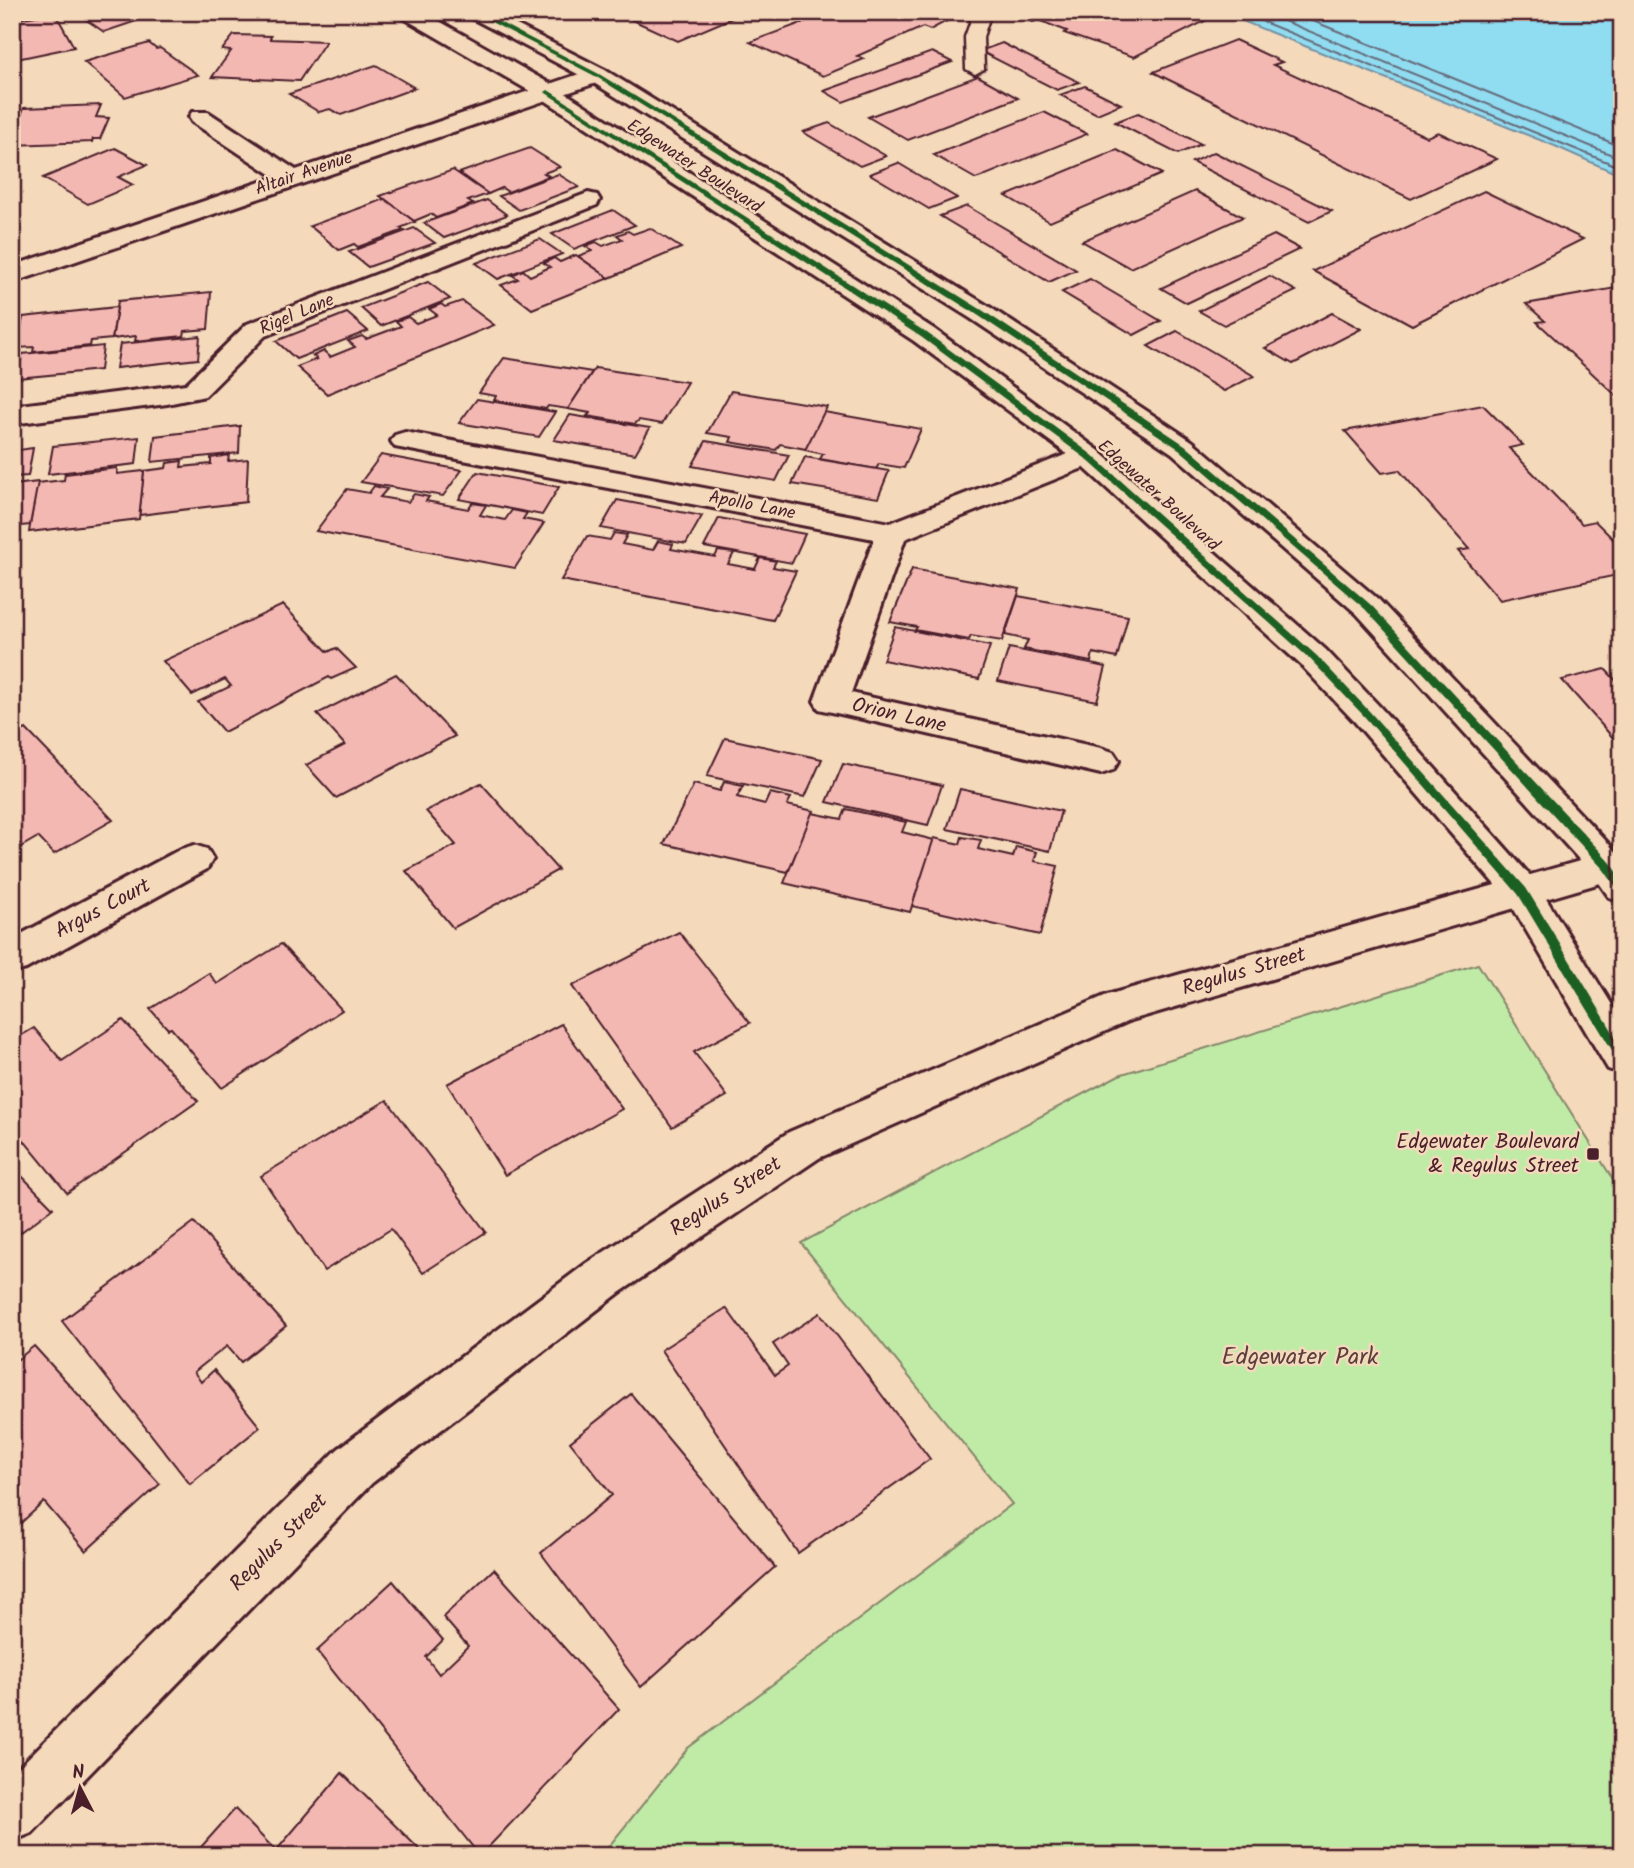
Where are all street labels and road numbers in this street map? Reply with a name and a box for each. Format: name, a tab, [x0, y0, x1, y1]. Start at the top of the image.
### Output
street label: Edgewater Boulevard	[620, 112, 768, 222]
street label: Altair Avenue	[251, 144, 357, 204]
street label: Rigel Lane	[255, 286, 339, 344]
street label: Edgewater Boulevard	[1090, 433, 1227, 560]
street label: Apollo Lane	[706, 483, 798, 529]
street label: Orion Lane	[849, 689, 950, 743]
street label: Argus Court	[49, 870, 158, 948]
street label: Regulus Street	[1178, 938, 1311, 1005]
street label: Regulus Street	[663, 1148, 789, 1246]
street label: Regulus Street	[222, 1486, 336, 1600]

